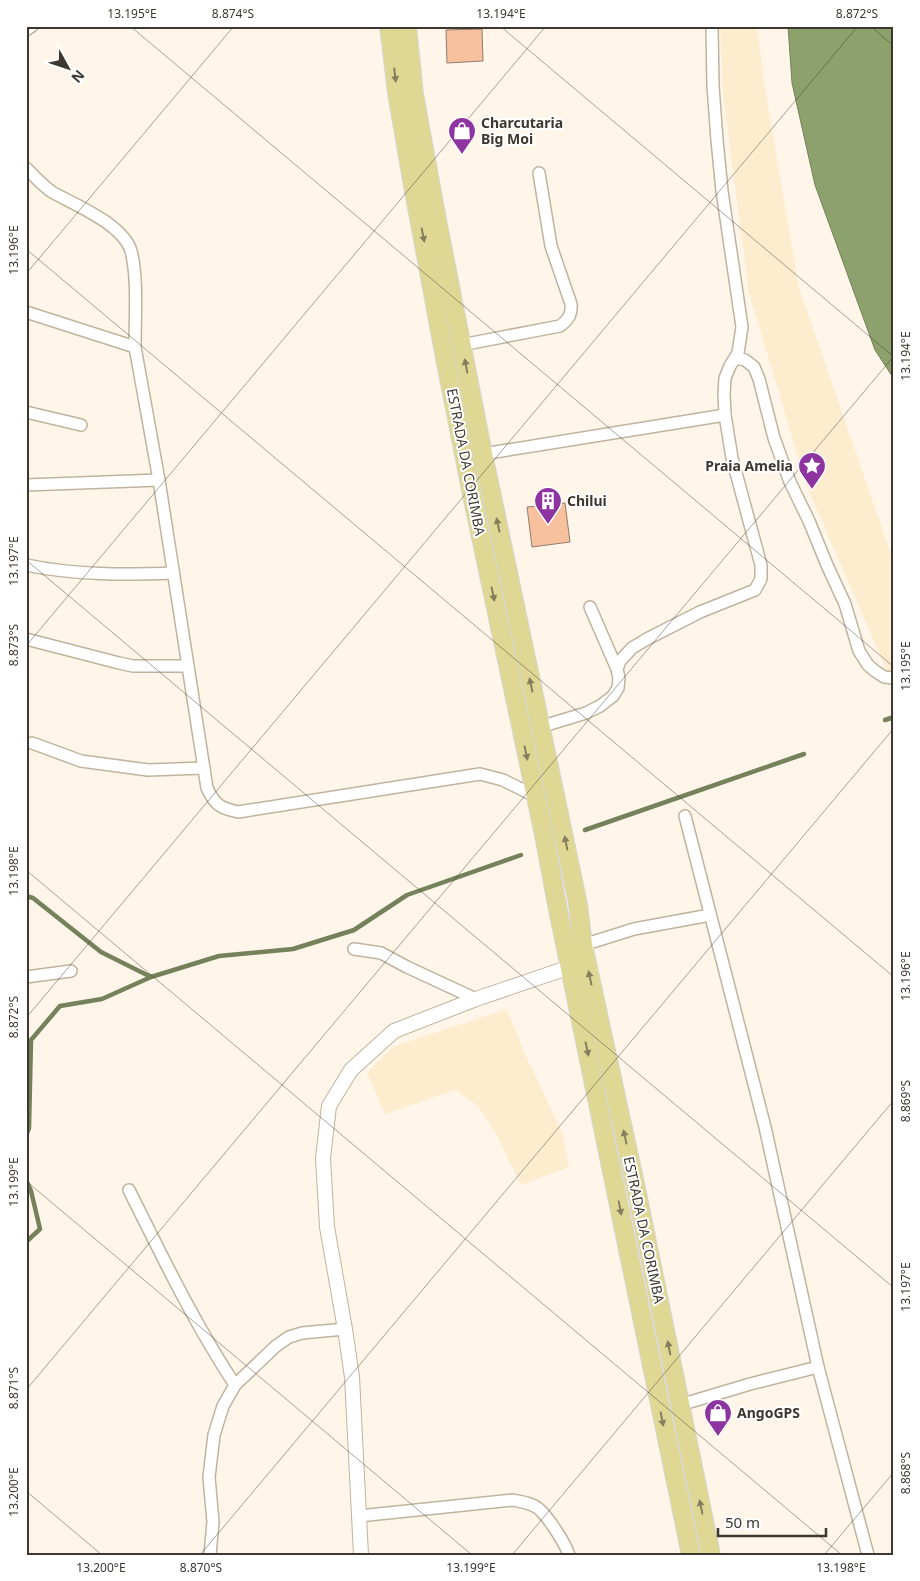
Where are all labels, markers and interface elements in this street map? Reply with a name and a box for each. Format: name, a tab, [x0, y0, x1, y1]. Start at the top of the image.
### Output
text: 13.195°E	[107, 5, 157, 22]
text: 8.874°S	[212, 5, 255, 22]
text: 13.194°E	[476, 5, 526, 22]
text: 8.872°S	[836, 5, 879, 22]
north arrow	[42, 42, 92, 92]
text: N	[67, 66, 89, 87]
one-way arrow	[391, 67, 399, 83]
place label: Charcutaria Big Moi	[481, 113, 563, 148]
shop icon: Charcutaria Big Moi	[447, 116, 477, 155]
text: 13.196°E	[5, 225, 22, 275]
one-way arrow	[419, 227, 427, 243]
text: 13.194°E	[897, 331, 914, 381]
one-way arrow	[461, 358, 469, 374]
street label: ESTRADA DA CORIMBA	[443, 387, 490, 537]
place icon: Praia Amelia	[797, 451, 827, 490]
place label: Praia Amelia	[705, 456, 793, 475]
building icon: Chilui	[533, 486, 563, 525]
place label: Chilui	[567, 491, 607, 510]
one-way arrow	[494, 518, 502, 533]
text: 13.197°E	[5, 536, 22, 586]
one-way arrow	[489, 587, 497, 602]
text: 8.873°S	[5, 623, 22, 666]
text: 13.195°E	[897, 641, 914, 691]
one-way arrow	[527, 677, 535, 692]
one-way arrow	[523, 746, 531, 762]
one-way arrow	[561, 835, 569, 851]
text: 13.198°E	[5, 846, 22, 896]
text: 13.196°E	[897, 951, 914, 1001]
one-way arrow	[586, 970, 594, 986]
text: 8.872°S	[5, 995, 22, 1038]
one-way arrow	[583, 1041, 591, 1056]
text: 8.869°S	[897, 1079, 914, 1122]
one-way arrow	[621, 1130, 629, 1145]
street label: ESTRADA DA CORIMBA	[620, 1155, 669, 1305]
text: 13.199°E	[5, 1157, 22, 1207]
one-way arrow	[616, 1200, 624, 1215]
text: 13.197°E	[897, 1262, 914, 1312]
one-way arrow	[664, 1339, 672, 1355]
text: 8.871°S	[5, 1366, 22, 1409]
shop icon: AngoGPS	[703, 1398, 733, 1437]
place label: AngoGPS	[737, 1403, 800, 1422]
one-way arrow	[659, 1411, 667, 1427]
text: 8.868°S	[897, 1451, 914, 1494]
text: 13.200°E	[5, 1467, 22, 1517]
one-way arrow	[697, 1499, 705, 1515]
scale bar	[718, 1506, 825, 1538]
text: 50 m	[725, 1512, 760, 1532]
text: 13.200°E	[76, 1559, 126, 1576]
text: 8.870°S	[180, 1559, 223, 1576]
text: 13.199°E	[446, 1559, 496, 1576]
text: 13.198°E	[816, 1559, 866, 1576]

